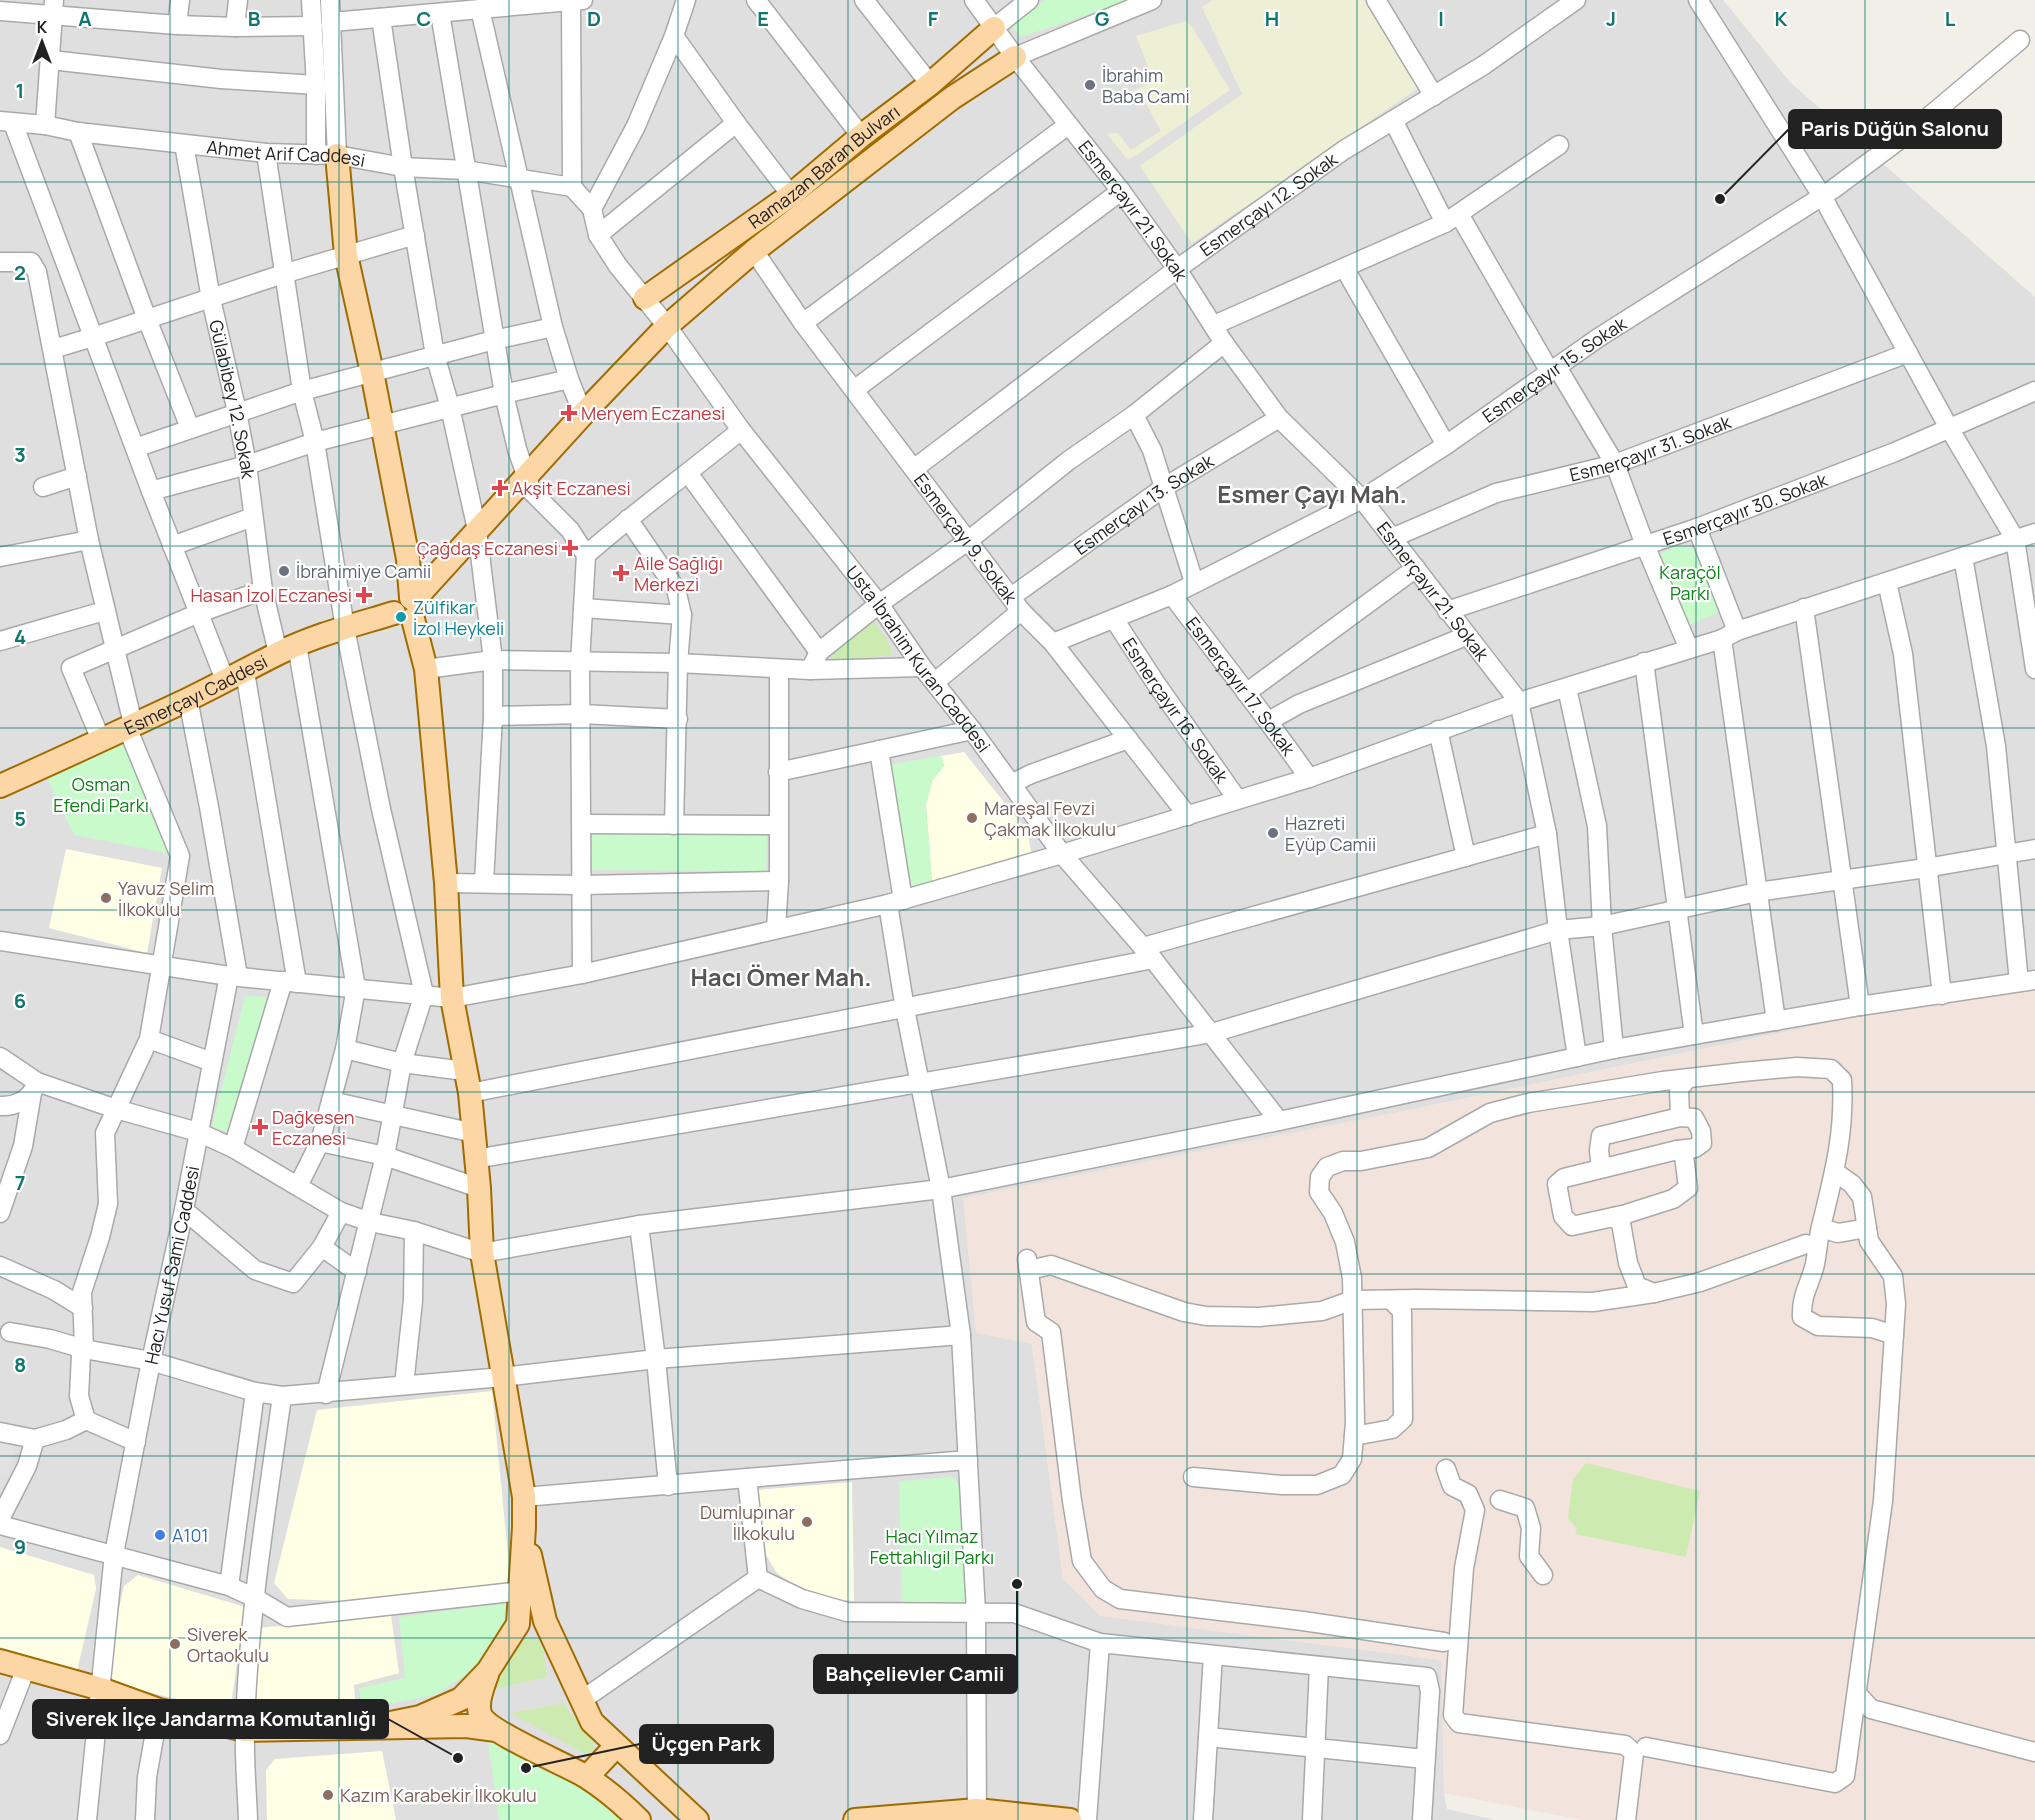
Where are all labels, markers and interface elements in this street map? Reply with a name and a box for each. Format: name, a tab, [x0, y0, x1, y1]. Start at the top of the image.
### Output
text: A	[78, 5, 92, 32]
text: B	[248, 5, 261, 32]
text: C	[417, 5, 431, 32]
text: D	[587, 5, 601, 32]
text: E	[757, 5, 769, 32]
text: F	[928, 5, 939, 32]
text: G	[1095, 5, 1110, 32]
text: H	[1265, 5, 1279, 32]
text: I	[1438, 5, 1444, 32]
text: J	[1606, 5, 1616, 32]
text: K	[1775, 5, 1788, 32]
text: L	[1945, 5, 1956, 32]
north arrow	[12, 12, 72, 72]
text: K	[37, 16, 48, 38]
place label: İbrahim Baba Cami	[1102, 63, 1190, 108]
text: 1	[16, 77, 24, 104]
marker: İbrahim Baba Cami	[1083, 78, 1097, 92]
street label: Ramazan Baran Bulvarı	[743, 99, 904, 234]
callout: Paris Düğün Salonu	[1789, 110, 2001, 148]
text: Paris Düğün Salonu	[1801, 115, 1989, 142]
street label: Ahmet Arif Caddesi	[205, 134, 367, 172]
street label: Esmerçayır 21. Sokak	[1073, 135, 1194, 286]
street label: Esmerçayı 12. Sokak	[1195, 146, 1343, 261]
text: 2	[14, 259, 26, 286]
street label: Esmerçayır 15. Sokak	[1477, 311, 1632, 428]
street label: Gülabibey 12. Sokak	[204, 318, 261, 481]
place label: Meryem Eczanesi	[581, 401, 725, 425]
marker: Meryem Eczanesi	[562, 406, 576, 420]
street label: Esmerçayır 31. Sokak	[1567, 409, 1735, 487]
text: 3	[14, 441, 26, 468]
street label: Esmerçayı 13. Sokak	[1069, 448, 1219, 560]
street label: Esmerçayır 30. Sokak	[1660, 467, 1832, 551]
street label: Esmerçayı 9. Sokak	[909, 468, 1024, 609]
place label: Akşit Eczanesi	[512, 476, 631, 500]
district label: Esmer Çayı Mah.	[1217, 477, 1407, 510]
marker: Akşit Eczanesi	[493, 481, 507, 495]
street label: Esmerçayır 21. Sokak	[1372, 517, 1495, 666]
place label: Çağdaş Eczanesi	[417, 536, 558, 560]
marker: Çağdaş Eczanesi	[563, 541, 577, 555]
place label: Aile Sağlığı Merkezi	[634, 551, 723, 596]
place label: İbrahimiye Camii	[296, 559, 431, 583]
street label: Usta İbrahim Kuran Caddesi	[841, 560, 996, 757]
park label: Karaçöl Parkı	[1659, 560, 1721, 605]
marker: İbrahimiye Camii	[277, 564, 291, 578]
marker: Aile Sağlığı Merkezi	[612, 564, 630, 582]
place label: Hasan İzol Eczanesi	[190, 583, 352, 607]
marker: Hasan İzol Eczanesi	[357, 588, 371, 602]
place label: Zülfikar İzol Heykeli	[413, 595, 504, 640]
marker: Zülfikar İzol Heykeli	[394, 610, 408, 624]
street label: Esmerçayır 17. Sokak	[1181, 612, 1301, 761]
text: 4	[14, 623, 26, 650]
street label: Esmerçayır 16. Sokak	[1117, 633, 1234, 788]
street label: Esmerçayı Caddesi	[120, 649, 271, 740]
park label: Osman Efendi Parkı	[53, 772, 149, 817]
place label: Mareşal Fevzi Çakmak İlkokulu	[984, 796, 1116, 841]
text: 5	[14, 805, 26, 832]
marker: Mareşal Fevzi Çakmak İlkokulu	[965, 811, 979, 825]
place label: Hazreti Eyüp Camii	[1285, 811, 1376, 856]
marker: Hazreti Eyüp Camii	[1266, 826, 1280, 840]
place label: Yavuz Selim İlkokulu	[118, 876, 214, 921]
marker: Yavuz Selim İlkokulu	[99, 891, 113, 905]
district label: Hacı Ömer Mah.	[691, 960, 871, 993]
text: 6	[14, 987, 26, 1014]
place label: Dağkesen Eczanesi	[272, 1105, 354, 1150]
marker: Dağkesen Eczanesi	[253, 1120, 267, 1134]
street label: Hacı Yusuf Sami Caddesi	[139, 1164, 204, 1367]
text: 7	[15, 1169, 25, 1196]
text: 8	[14, 1351, 26, 1378]
place label: Dumlupınar İlkokulu	[700, 1500, 796, 1545]
marker: Dumlupınar İlkokulu	[800, 1515, 814, 1529]
place label: A101	[172, 1523, 208, 1547]
park label: Hacı Yılmaz Fettahlıgil Parkı	[870, 1524, 994, 1569]
marker: A101	[153, 1528, 167, 1542]
text: 9	[14, 1533, 26, 1560]
place label: Siverek Ortaokulu	[187, 1622, 269, 1667]
marker: Siverek Ortaokulu	[168, 1637, 182, 1651]
callout: Bahçelievler Camii	[814, 1655, 1017, 1693]
text: Bahçelievler Camii	[826, 1660, 1004, 1687]
callout: Siverek İlçe Jandarma Komutanlığı	[33, 1700, 388, 1738]
text: Siverek İlçe Jandarma Komutanlığı	[46, 1705, 376, 1732]
callout: Üçgen Park	[640, 1725, 773, 1763]
text: Üçgen Park	[651, 1730, 762, 1757]
place label: Kazım Karabekir İlkokulu	[340, 1783, 537, 1807]
marker: Kazım Karabekir İlkokulu	[321, 1788, 335, 1802]

